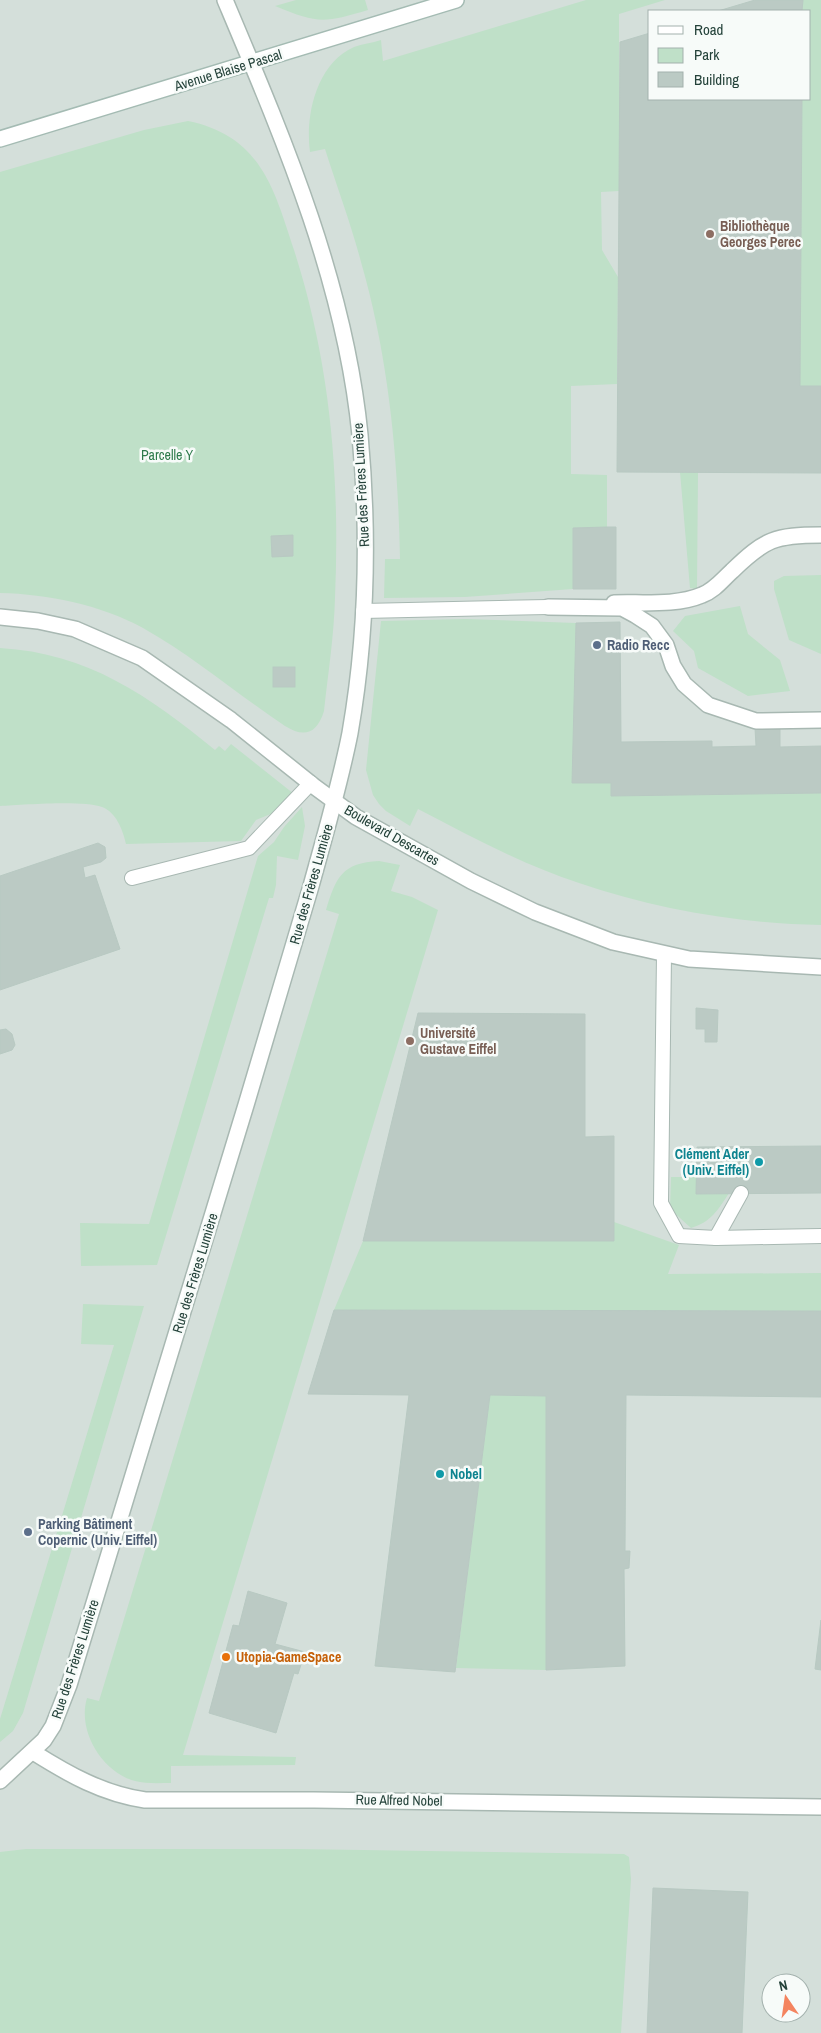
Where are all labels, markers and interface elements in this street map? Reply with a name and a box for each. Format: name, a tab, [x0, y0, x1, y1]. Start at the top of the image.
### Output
legend	[648, 10, 811, 100]
text: Road	[694, 19, 723, 40]
text: Park	[694, 44, 720, 65]
street label: Avenue Blaise Pascal	[171, 45, 284, 95]
text: Building	[694, 69, 739, 90]
place label: Bibliothèque Georges Perec	[720, 217, 801, 251]
marker: Bibliothèque Georges Perec	[704, 228, 716, 240]
street label: Rue des Frères Lumière	[349, 422, 373, 548]
park label: Parcelle Y	[141, 446, 193, 464]
place label: Radio Recc	[607, 636, 670, 654]
marker: Radio Recc	[591, 639, 603, 651]
street label: Boulevard Descartes	[341, 801, 443, 870]
street label: Rue des Frères Lumière	[285, 822, 337, 946]
place label: Université Gustave Eiffel	[420, 1024, 497, 1058]
marker: Université Gustave Eiffel	[404, 1035, 416, 1047]
place label: Clément Ader (Univ. Eiffel)	[675, 1145, 750, 1179]
marker: Clément Ader (Univ. Eiffel)	[753, 1156, 765, 1168]
street label: Rue des Frères Lumière	[168, 1211, 222, 1335]
place label: Nobel	[450, 1465, 482, 1483]
marker: Nobel	[434, 1468, 446, 1480]
place label: Parking Bâtiment Copernic (Univ. Eiffel)	[38, 1515, 157, 1549]
marker: Parking Bâtiment Copernic (Univ. Eiffel)	[22, 1526, 34, 1538]
street label: Rue des Frères Lumière	[47, 1597, 103, 1721]
place label: Utopia-GameSpace	[236, 1648, 341, 1666]
marker: Utopia-GameSpace	[220, 1651, 232, 1663]
street label: Rue Alfred Nobel	[355, 1790, 443, 1810]
north arrow	[761, 1973, 811, 2023]
text: N	[777, 1976, 789, 1995]

